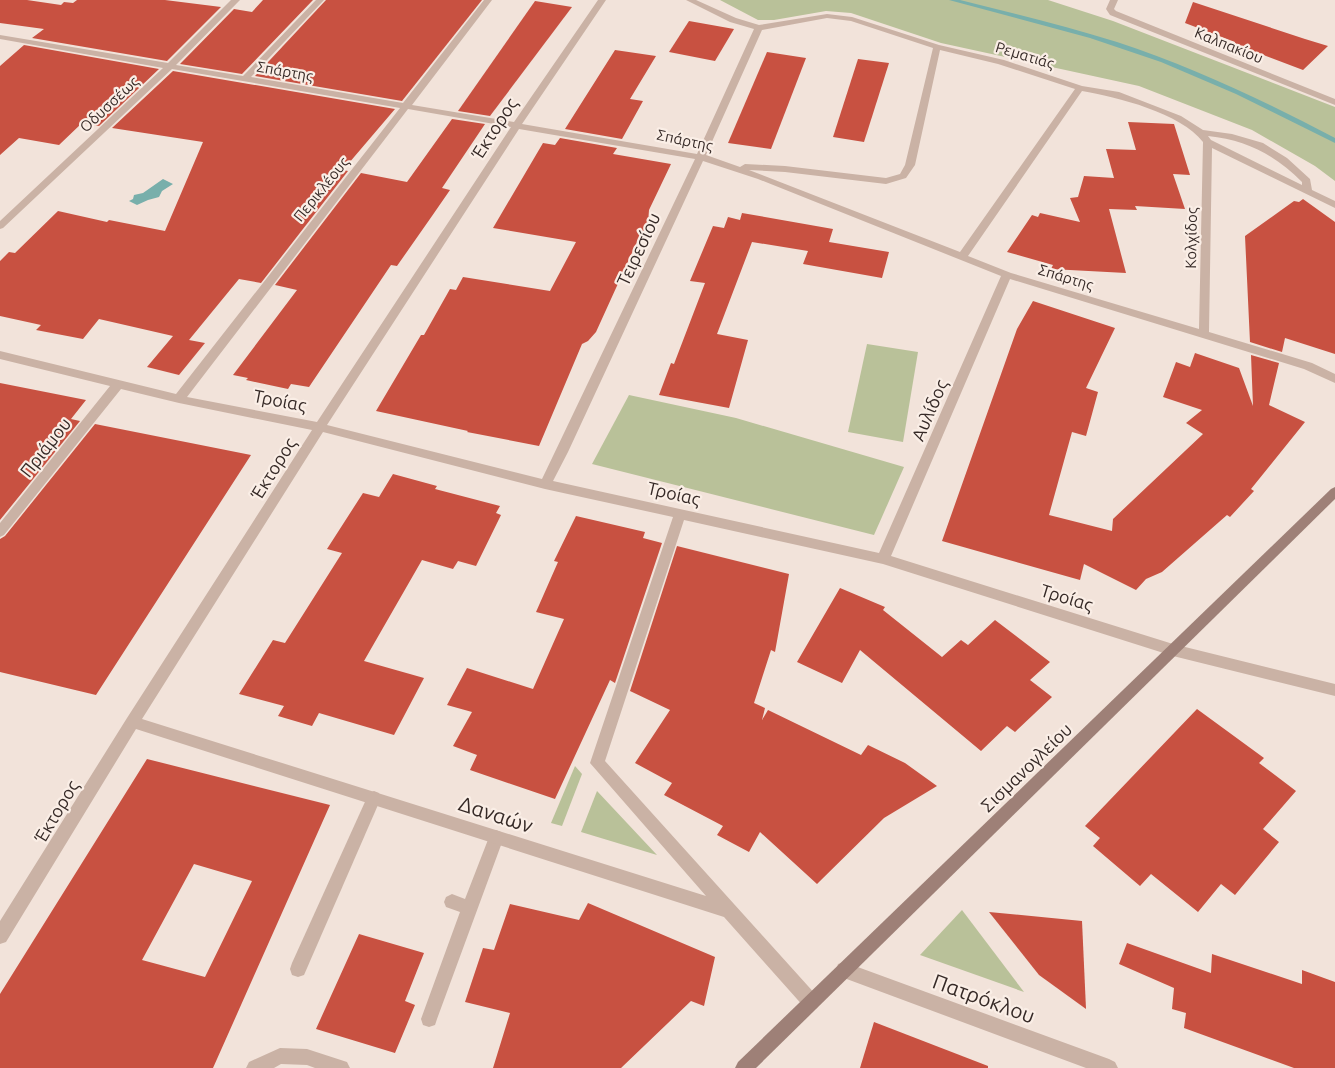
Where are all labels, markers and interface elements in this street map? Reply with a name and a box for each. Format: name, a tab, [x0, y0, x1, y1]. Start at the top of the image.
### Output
street label: Καλπακίου	[1192, 24, 1266, 66]
street label: Ρεματιάς	[994, 38, 1056, 72]
street label: Σπάρτης	[256, 58, 315, 84]
street label: Οδυσσέως	[76, 72, 142, 135]
street label: Έκτορος	[466, 94, 522, 164]
street label: Σπάρτης	[655, 126, 715, 154]
street label: Περικλέους	[290, 153, 352, 225]
street label: Κολχίδος	[1182, 207, 1200, 269]
street label: Τειρεσίου	[612, 209, 664, 289]
street label: Σπάρτης	[1036, 261, 1096, 293]
street label: Αυλίδος	[907, 376, 952, 444]
street label: Τροίας	[252, 385, 308, 416]
street label: Πριάμου	[16, 413, 74, 481]
street label: Έκτορος	[246, 434, 300, 504]
street label: Τροίας	[645, 477, 702, 510]
street label: Τροίας	[1038, 580, 1096, 615]
street label: Σισμανογλείου	[976, 719, 1076, 815]
street label: Έκτορος	[29, 777, 83, 847]
street label: Δαναών	[456, 791, 536, 837]
street label: Πατρόκλου	[930, 968, 1038, 1028]

